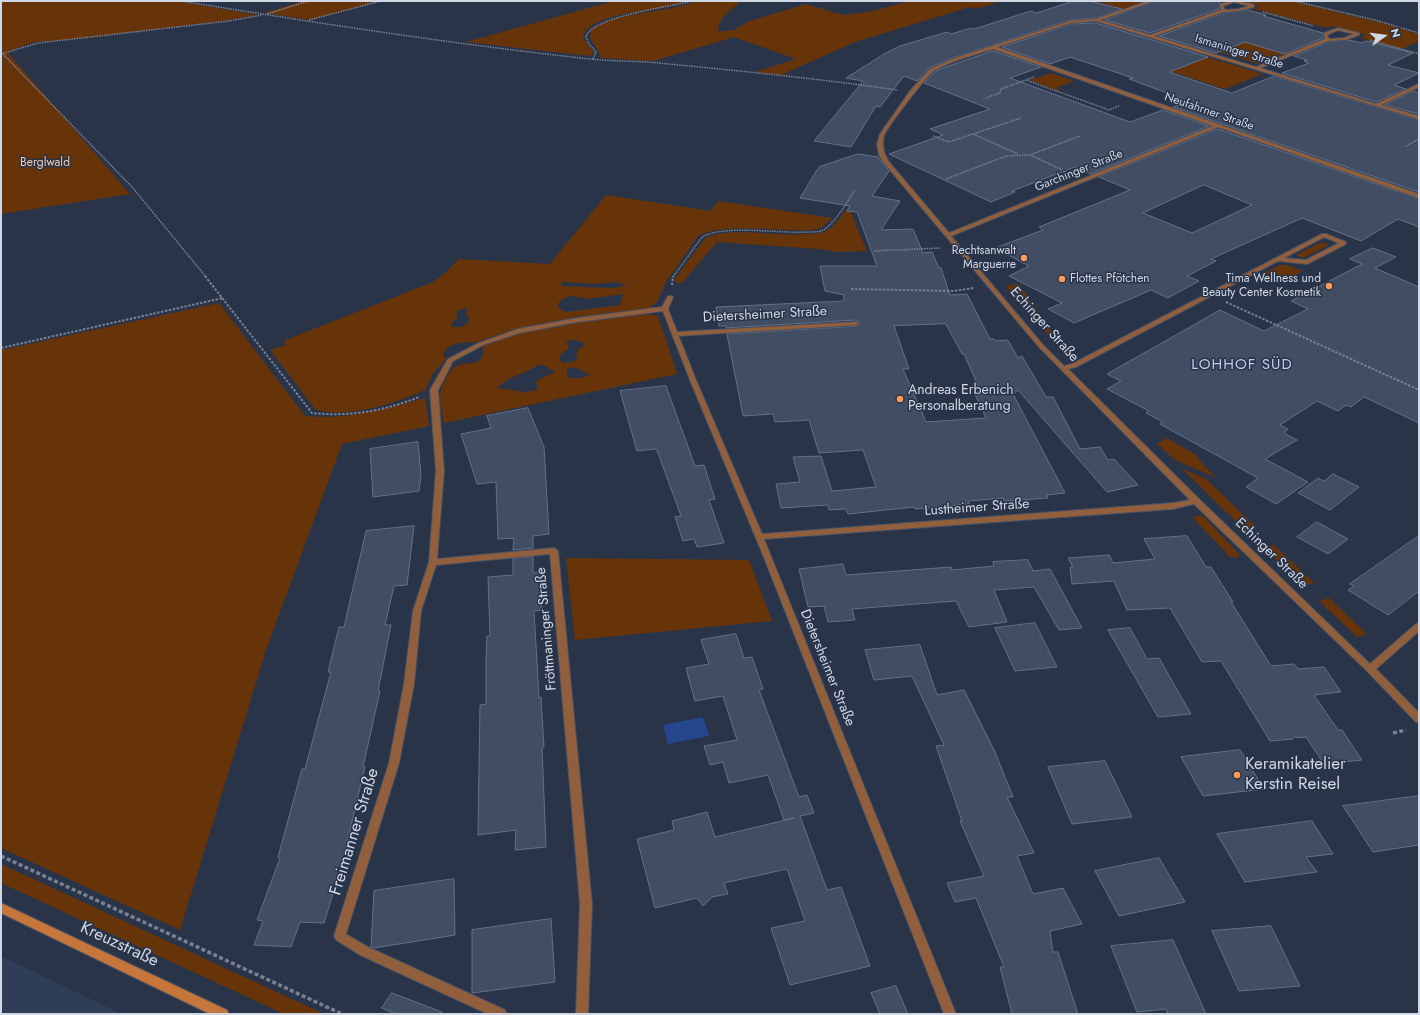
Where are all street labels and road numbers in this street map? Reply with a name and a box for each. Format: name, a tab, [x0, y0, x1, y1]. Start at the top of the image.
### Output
street label: Ismaninger Straße	[1193, 32, 1285, 72]
street label: Neufahrner Straße	[1162, 90, 1256, 134]
street label: Garchinger Straße	[1033, 147, 1125, 195]
street label: Echinger Straße	[1006, 284, 1082, 366]
street label: Dietersheimer Straße	[702, 303, 828, 327]
street label: Lustheimer Straße	[924, 496, 1030, 520]
street label: Echinger Straße	[1231, 515, 1311, 593]
street label: Fröttmaninger Straße	[533, 567, 561, 691]
street label: Dietersheimer Straße	[796, 607, 858, 729]
street label: Freimanner Straße	[326, 766, 384, 898]
street label: Kreuzstraße	[77, 918, 161, 972]

